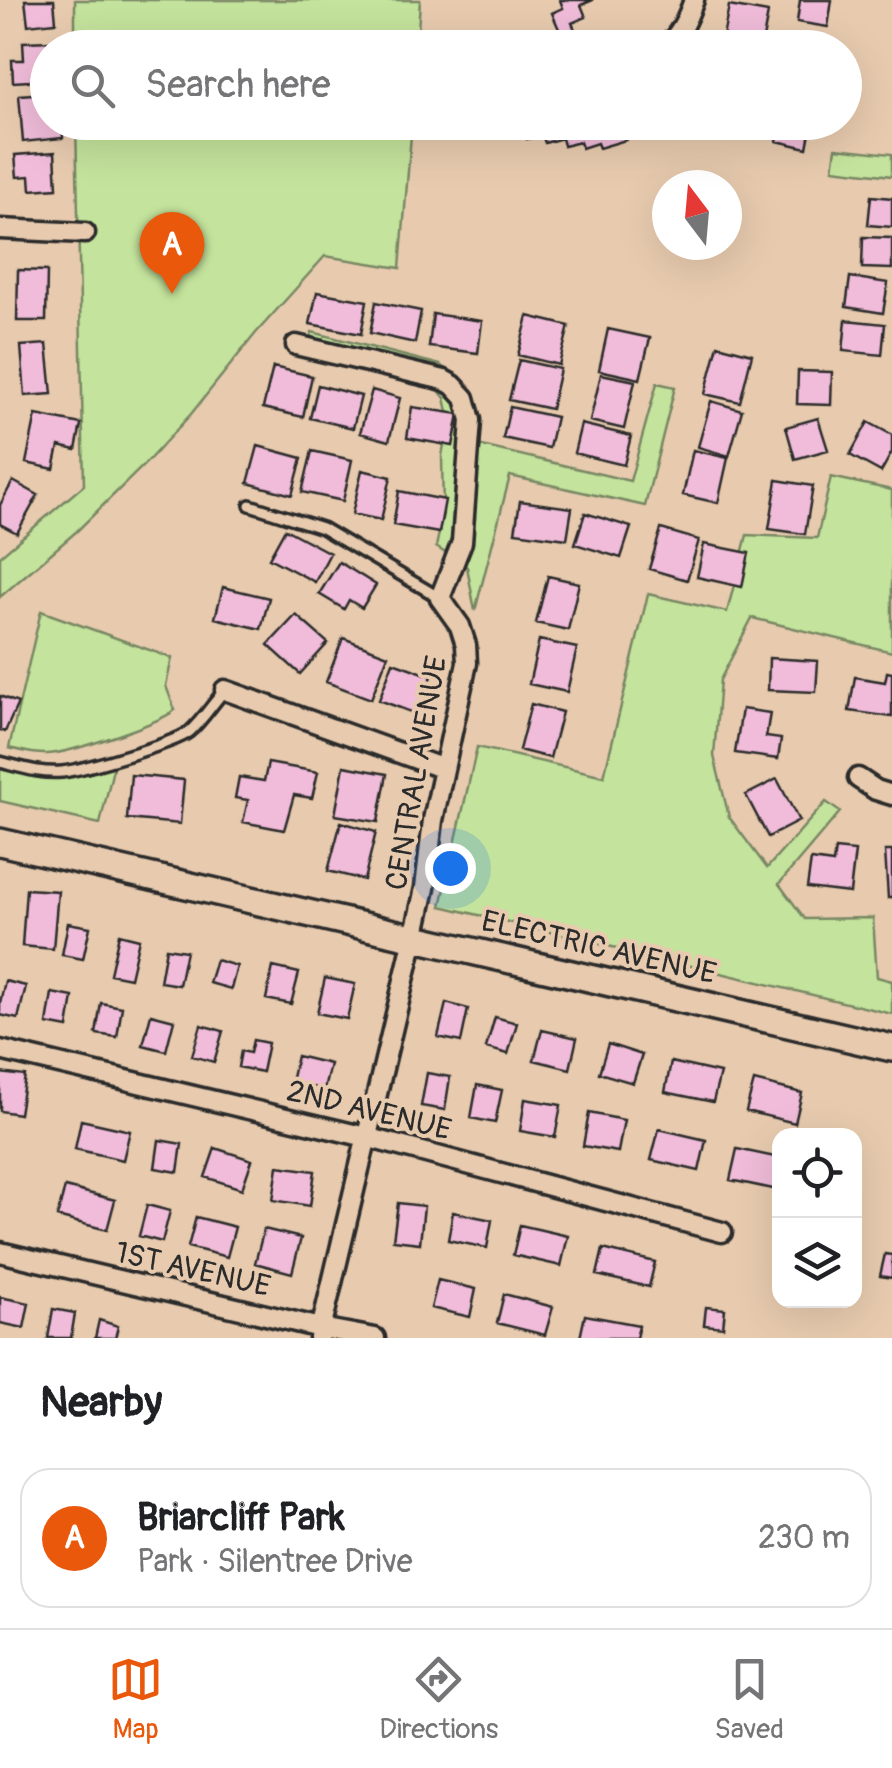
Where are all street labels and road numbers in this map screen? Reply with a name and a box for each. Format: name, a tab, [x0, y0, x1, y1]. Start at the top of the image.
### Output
street label: CENTRAL AVENUE	[378, 653, 455, 893]
street label: ELECTRIC AVENUE	[478, 903, 720, 992]
street label: 2ND AVENUE	[283, 1072, 455, 1149]
street label: 1ST AVENUE	[112, 1234, 274, 1305]

